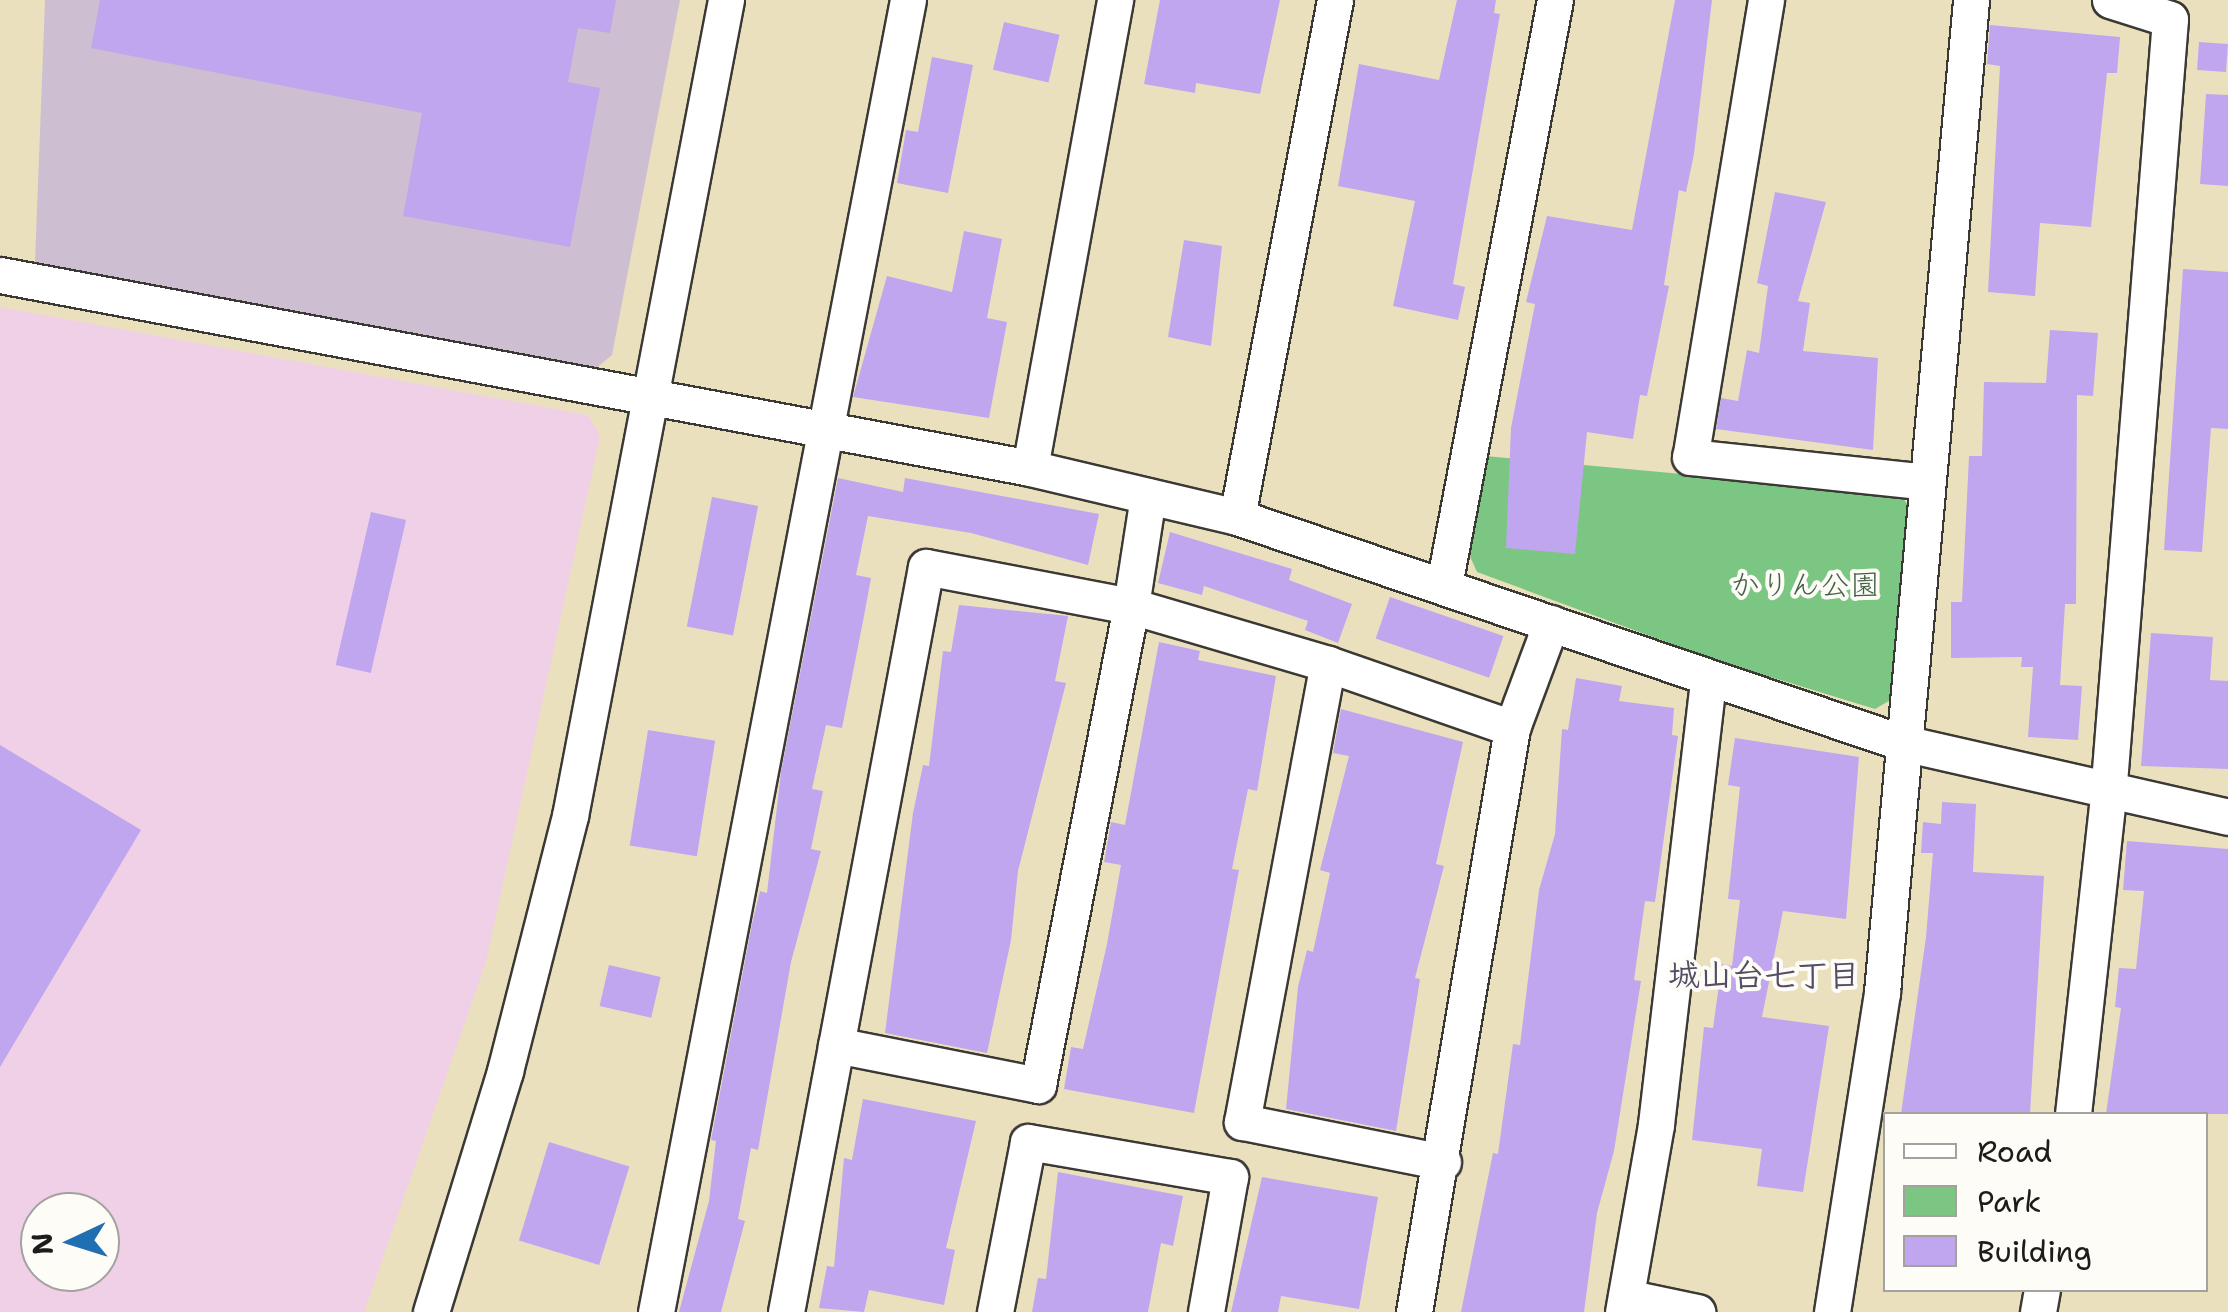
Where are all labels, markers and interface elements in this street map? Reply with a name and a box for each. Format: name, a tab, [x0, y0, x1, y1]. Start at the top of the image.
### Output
park label: かりん公園	[1730, 567, 1880, 603]
district label: 城山台七丁目	[1668, 956, 1860, 994]
legend	[1883, 1112, 2208, 1292]
text: Road	[1977, 1131, 2052, 1172]
text: Park	[1977, 1181, 2041, 1222]
north arrow	[20, 1192, 120, 1292]
text: Building	[1977, 1231, 2092, 1272]
text: N	[22, 1232, 62, 1256]

